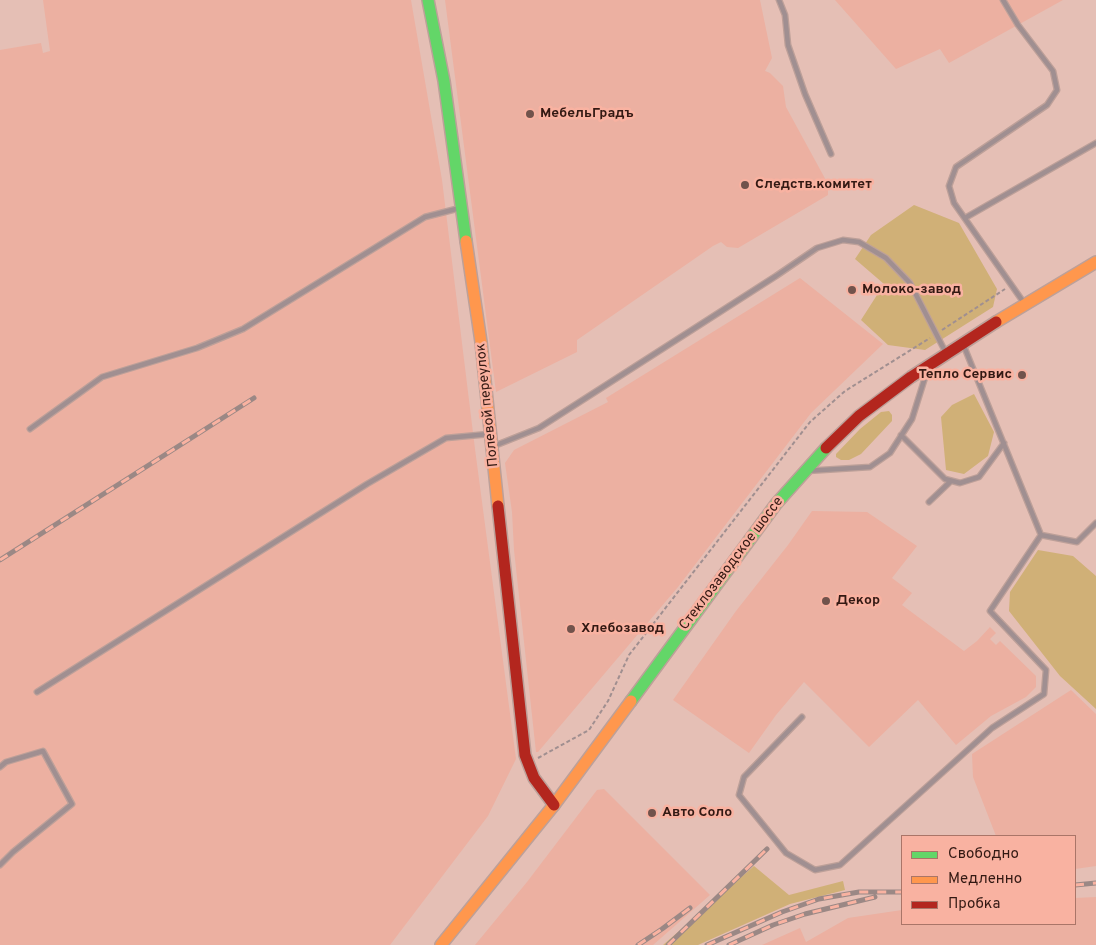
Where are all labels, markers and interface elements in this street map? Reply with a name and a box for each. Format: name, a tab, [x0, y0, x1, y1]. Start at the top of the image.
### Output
place label: МебельГрадъ	[540, 106, 634, 122]
marker: МебельГрадъ	[524, 108, 536, 120]
place label: Следств.комитет	[755, 177, 872, 193]
marker: Следств.комитет	[739, 179, 751, 191]
place label: Молоко-завод	[862, 282, 961, 298]
marker: Молоко-завод	[846, 284, 858, 296]
street label: Полевой переулок	[473, 342, 503, 468]
place label: Тепло Сервис	[918, 367, 1012, 383]
marker: Тепло Сервис	[1016, 369, 1028, 381]
street label: Стеклозаводское шоссе	[676, 494, 788, 634]
place label: Декор	[836, 593, 880, 609]
marker: Декор	[820, 595, 832, 607]
place label: Хлебозавод	[581, 621, 664, 637]
marker: Хлебозавод	[565, 623, 577, 635]
place label: Авто Соло	[662, 805, 732, 821]
marker: Авто Соло	[646, 807, 658, 819]
legend	[901, 835, 1076, 925]
text: Свободно	[948, 845, 1019, 864]
text: Медленно	[948, 870, 1022, 889]
text: Пробка	[948, 895, 1000, 914]

